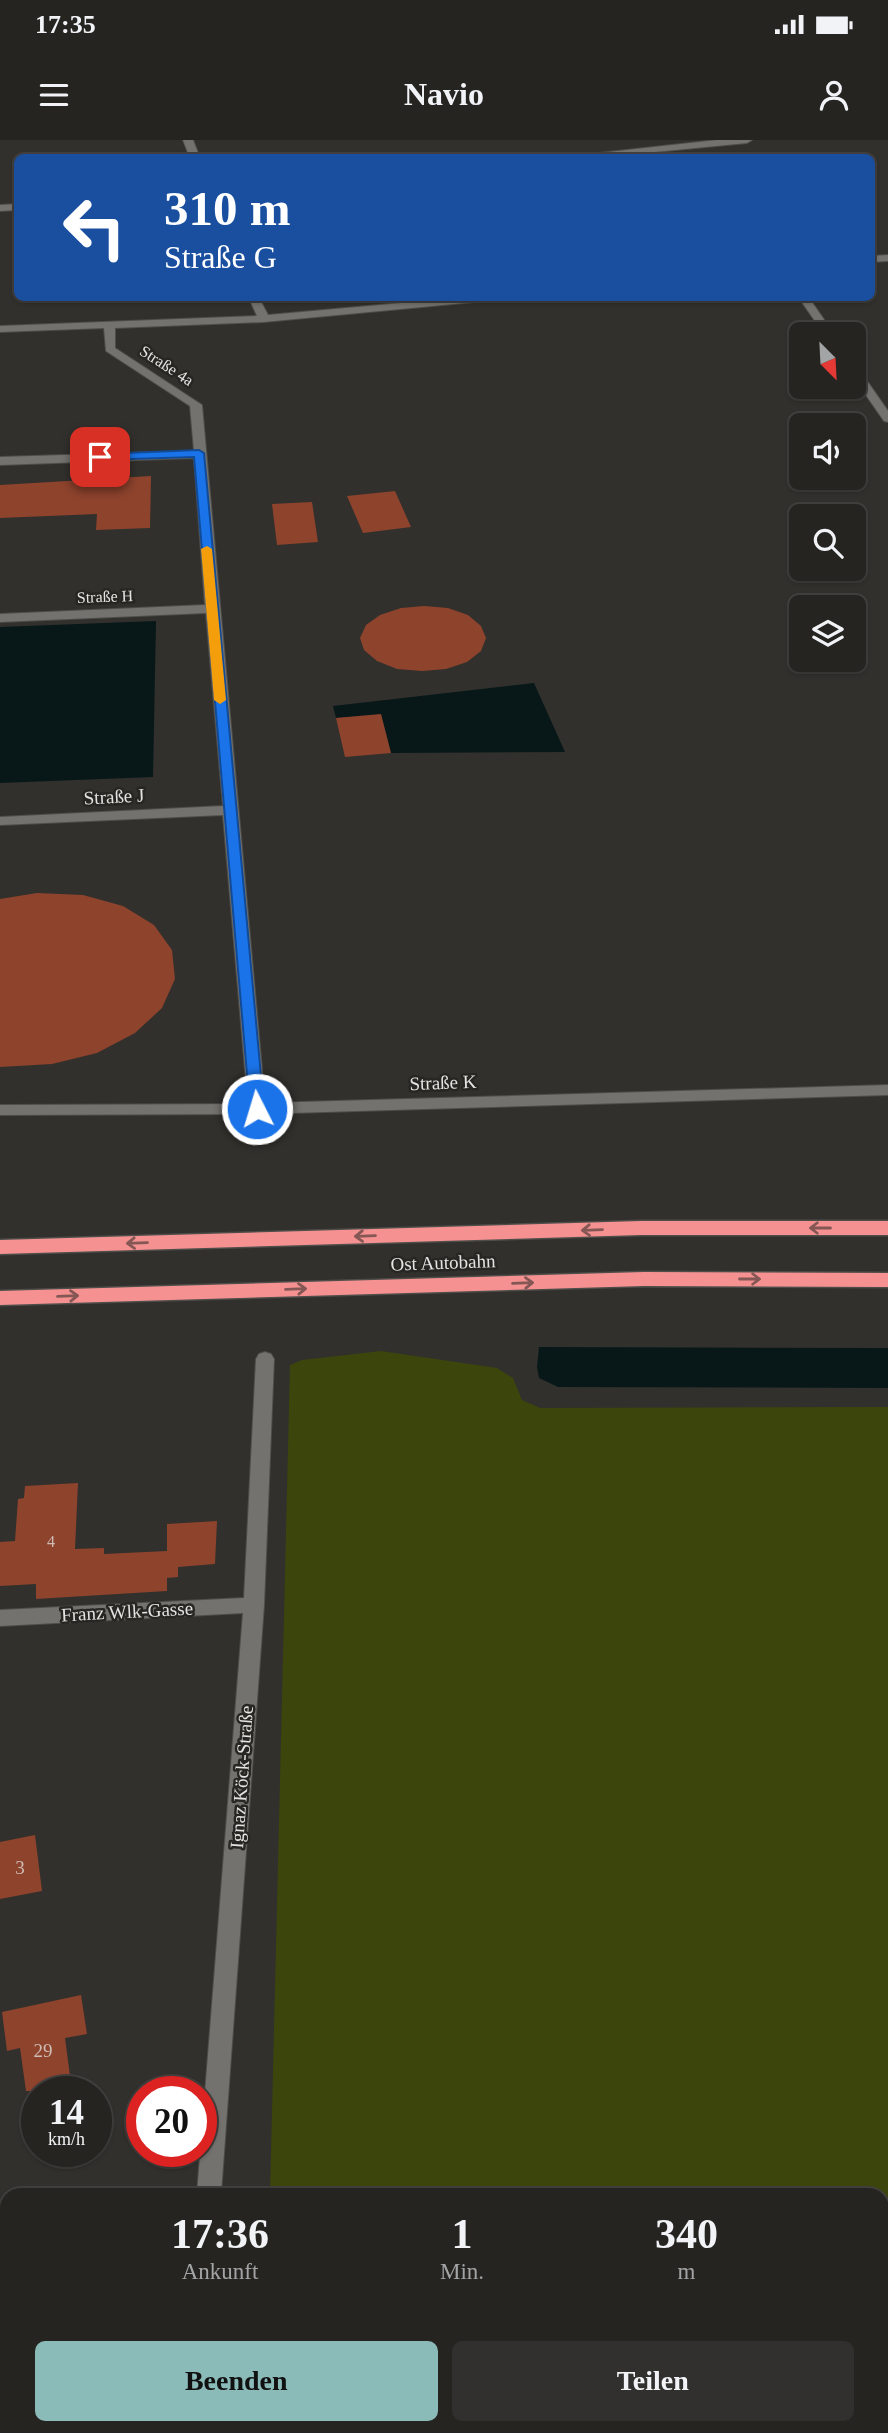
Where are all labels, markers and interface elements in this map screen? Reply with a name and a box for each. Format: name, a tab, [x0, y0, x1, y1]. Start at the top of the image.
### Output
text: 17:35	[35, 10, 96, 39]
icon: menu	[35, 76, 73, 114]
text: Navio	[404, 76, 484, 112]
icon: person	[815, 76, 853, 114]
text: 310 m	[164, 181, 291, 236]
icon: left	[49, 182, 140, 273]
text: Straße G	[164, 239, 277, 275]
north arrow	[789, 322, 866, 399]
map controls	[789, 322, 866, 672]
street label: Straße 4a	[137, 342, 197, 389]
button: sound	[789, 413, 866, 490]
pin	[70, 427, 130, 487]
icon: arrive	[81, 438, 119, 476]
button: search	[789, 504, 866, 581]
street label: Straße H	[77, 587, 134, 606]
button: layers	[789, 595, 866, 672]
street label: Straße J	[83, 784, 145, 809]
street label: Straße K	[409, 1071, 477, 1094]
position arrow	[220, 1072, 294, 1146]
one-way arrow	[809, 1221, 832, 1235]
one-way arrow	[581, 1223, 604, 1237]
one-way arrow	[354, 1230, 377, 1243]
one-way arrow	[126, 1236, 149, 1250]
street label: Ost Autobahn	[390, 1250, 496, 1275]
one-way arrow	[739, 1272, 762, 1286]
one-way arrow	[511, 1276, 534, 1290]
one-way arrow	[284, 1283, 307, 1296]
one-way arrow	[56, 1289, 79, 1303]
house number: 4	[47, 1533, 55, 1550]
street label: Franz Wlk-Gasse	[61, 1598, 194, 1625]
street label: Ignaz Köck-Straße	[226, 1705, 257, 1849]
house number: 3	[15, 1857, 25, 1878]
house number: 29	[34, 2040, 53, 2061]
speed limit sign: 20	[126, 2076, 217, 2167]
text: 14	[49, 2093, 84, 2132]
text: km/h	[48, 2129, 85, 2149]
text: 17:36	[171, 2211, 269, 2257]
text: 1	[451, 2211, 472, 2257]
text: 340	[655, 2211, 718, 2257]
text: Ankunft	[182, 2259, 258, 2284]
text: Min.	[440, 2259, 484, 2284]
text: m	[678, 2259, 695, 2284]
button: Beenden	[35, 2341, 438, 2421]
button: Teilen	[452, 2341, 854, 2421]

